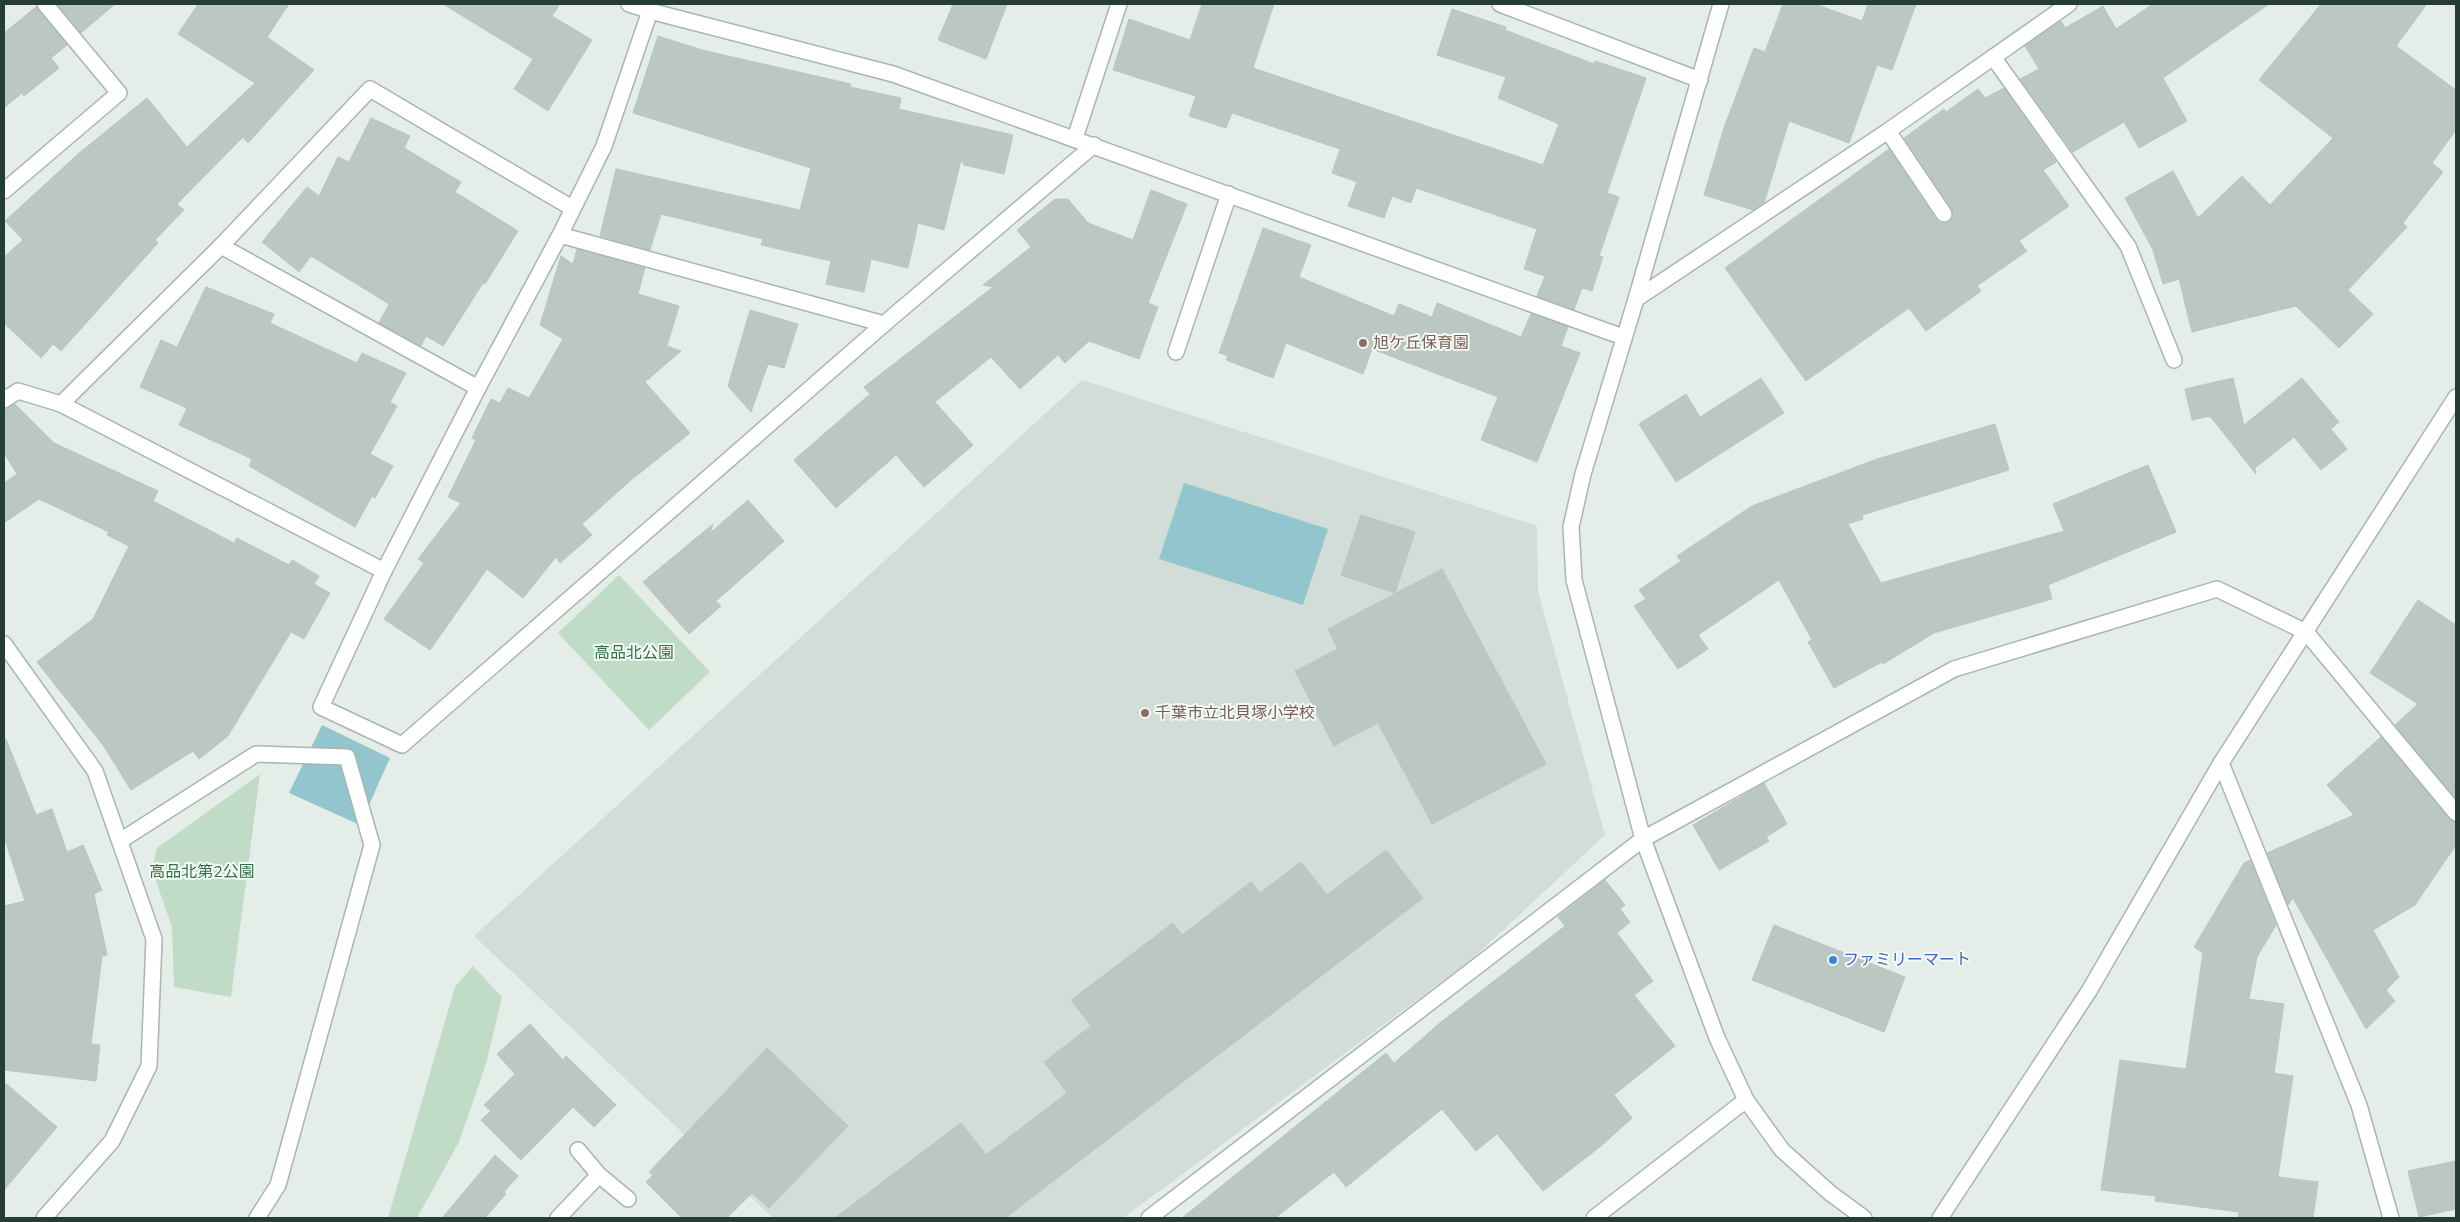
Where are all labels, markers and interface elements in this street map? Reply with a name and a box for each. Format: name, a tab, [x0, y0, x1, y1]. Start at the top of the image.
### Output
place label: 旭ケ丘保育園	[1373, 332, 1469, 354]
marker: 旭ケ丘保育園	[1357, 337, 1369, 349]
park label: 高品北公園	[594, 642, 674, 664]
place label: 千葉市立北貝塚小学校	[1155, 702, 1315, 724]
marker: 千葉市立北貝塚小学校	[1139, 707, 1151, 719]
park label: 高品北第2公園	[149, 861, 255, 883]
place label: ファミリーマート	[1843, 949, 1971, 971]
marker: ファミリーマート	[1827, 954, 1839, 966]

